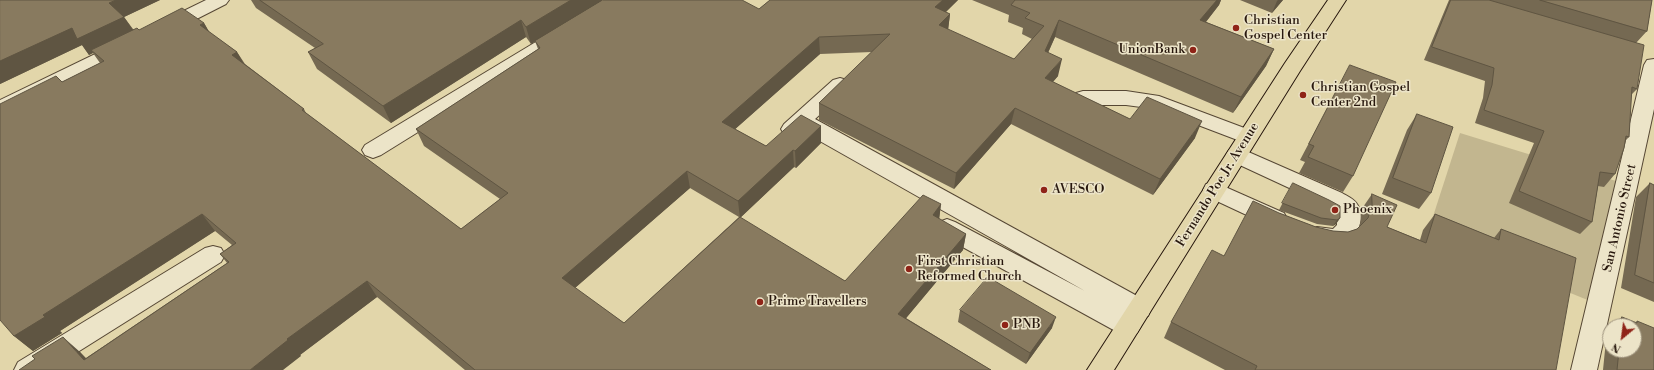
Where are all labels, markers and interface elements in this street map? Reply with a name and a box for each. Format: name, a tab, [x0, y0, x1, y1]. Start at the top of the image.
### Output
place label: Christian Gospel Center	[1244, 13, 1327, 44]
marker: Christian Gospel Center	[1231, 23, 1241, 33]
place label: UnionBank	[1118, 42, 1185, 58]
marker: UnionBank	[1188, 45, 1198, 55]
place label: Christian Gospel Center 2nd	[1311, 80, 1410, 111]
marker: Christian Gospel Center 2nd	[1298, 90, 1308, 100]
street label: Fernando Poe Jr. Avenue	[1173, 120, 1263, 250]
street label: San Antonio Street	[1600, 163, 1640, 273]
place label: AVESCO	[1052, 182, 1104, 198]
marker: AVESCO	[1039, 185, 1049, 195]
place label: Phoenix	[1343, 202, 1392, 218]
marker: Phoenix	[1330, 205, 1340, 215]
place label: First Christian Reformed Church	[917, 254, 1022, 285]
marker: First Christian Reformed Church	[904, 264, 914, 274]
place label: Prime Travellers	[768, 294, 867, 310]
marker: Prime Travellers	[755, 297, 765, 307]
place label: PNB	[1013, 317, 1041, 333]
north arrow	[1602, 318, 1642, 358]
marker: PNB	[1000, 320, 1010, 330]
text: N	[1609, 339, 1624, 356]

